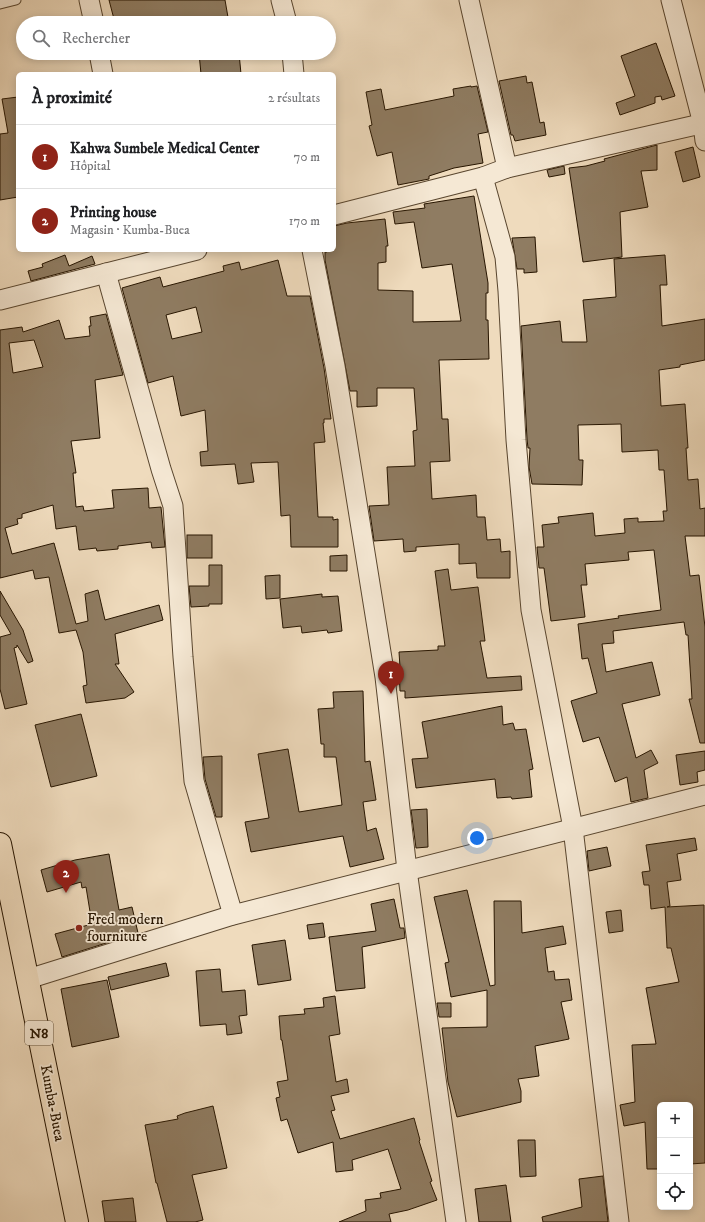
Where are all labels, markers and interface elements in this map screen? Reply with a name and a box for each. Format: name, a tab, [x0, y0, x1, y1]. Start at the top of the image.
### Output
search box	[16, 16, 336, 60]
icon: search	[30, 27, 52, 49]
text: Rechercher	[62, 29, 130, 48]
text: À proximité	[32, 87, 112, 109]
text: 2 résultats	[268, 90, 320, 106]
text: Kahwa Sumbele Medical Center	[70, 139, 259, 158]
text: 1	[43, 149, 47, 165]
text: 70 m	[294, 149, 320, 165]
text: Hôpital	[70, 158, 110, 174]
text: Printing house	[70, 203, 157, 222]
text: 2	[42, 213, 48, 229]
text: 170 m	[289, 213, 320, 229]
text: Magasin · Kumba-Buea	[70, 222, 190, 238]
pin: 1	[378, 661, 404, 694]
your location	[467, 828, 487, 848]
pin: 2	[53, 860, 79, 893]
place label: Fred modern fourniture	[87, 910, 164, 946]
marker: Fred modern fourniture	[74, 923, 84, 933]
road number: N8	[25, 1021, 53, 1045]
street label: Kumba-Buea	[36, 1063, 69, 1144]
map controls	[657, 1102, 693, 1210]
button: +	[657, 1102, 693, 1138]
button: −	[657, 1138, 693, 1174]
button: locate	[657, 1174, 693, 1210]

